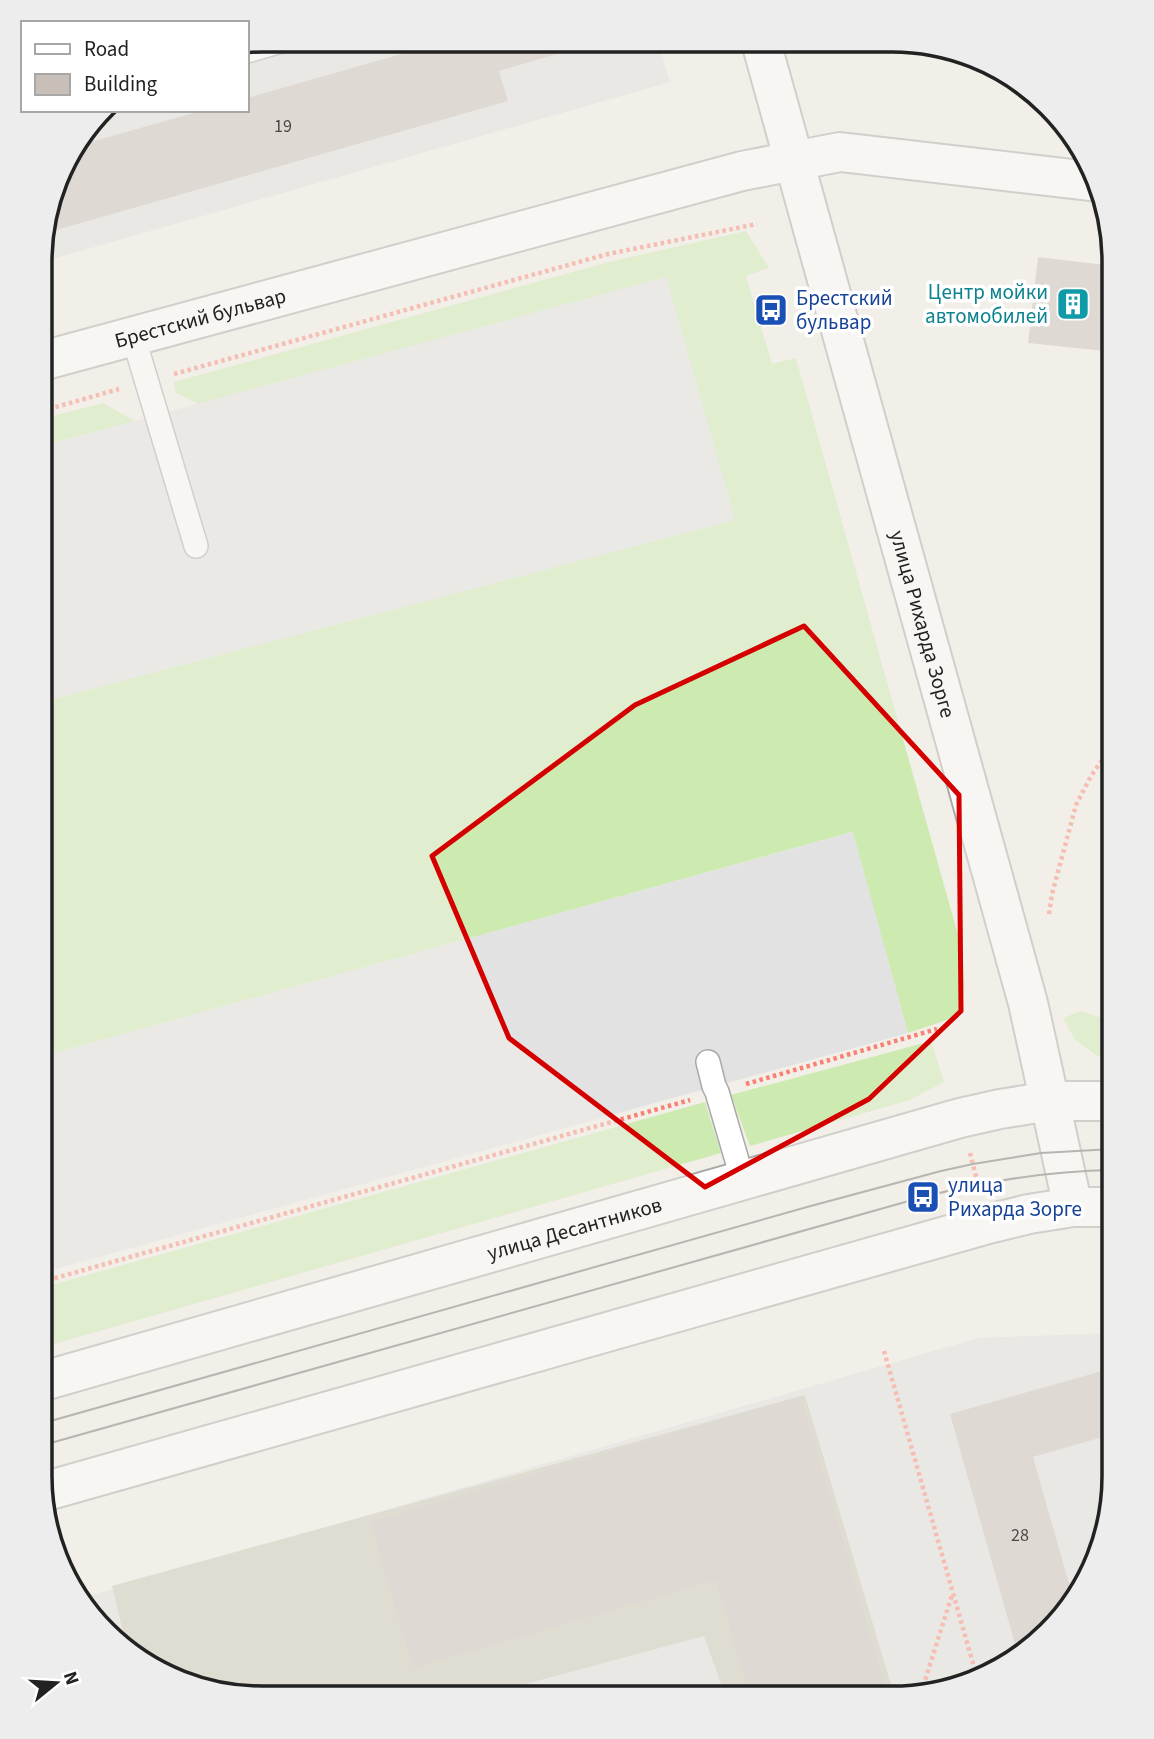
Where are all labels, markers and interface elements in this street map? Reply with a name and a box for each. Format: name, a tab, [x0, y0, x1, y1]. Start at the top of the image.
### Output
legend	[21, 21, 248, 112]
text: Road	[84, 34, 129, 64]
text: Building	[84, 69, 158, 99]
house number: 19	[274, 114, 292, 139]
place label: Центр мойки автомобилей	[925, 277, 1048, 331]
street label: Брестский бульвар	[111, 280, 289, 356]
place label: Брестский бульвар	[796, 283, 893, 337]
building icon: Центр мойки автомобилей	[1054, 285, 1092, 323]
bus stop icon: Брестский бульвар	[752, 291, 790, 329]
street label: улица Рихарда Зорге	[882, 527, 963, 721]
place label: улица Рихарда Зорге	[948, 1170, 1082, 1224]
bus stop icon: улица Рихарда Зорге	[904, 1178, 942, 1216]
street label: улица Десантников	[484, 1189, 665, 1268]
house number: 28	[1011, 1523, 1029, 1548]
north arrow	[21, 1648, 91, 1718]
text: N	[56, 1668, 86, 1688]

